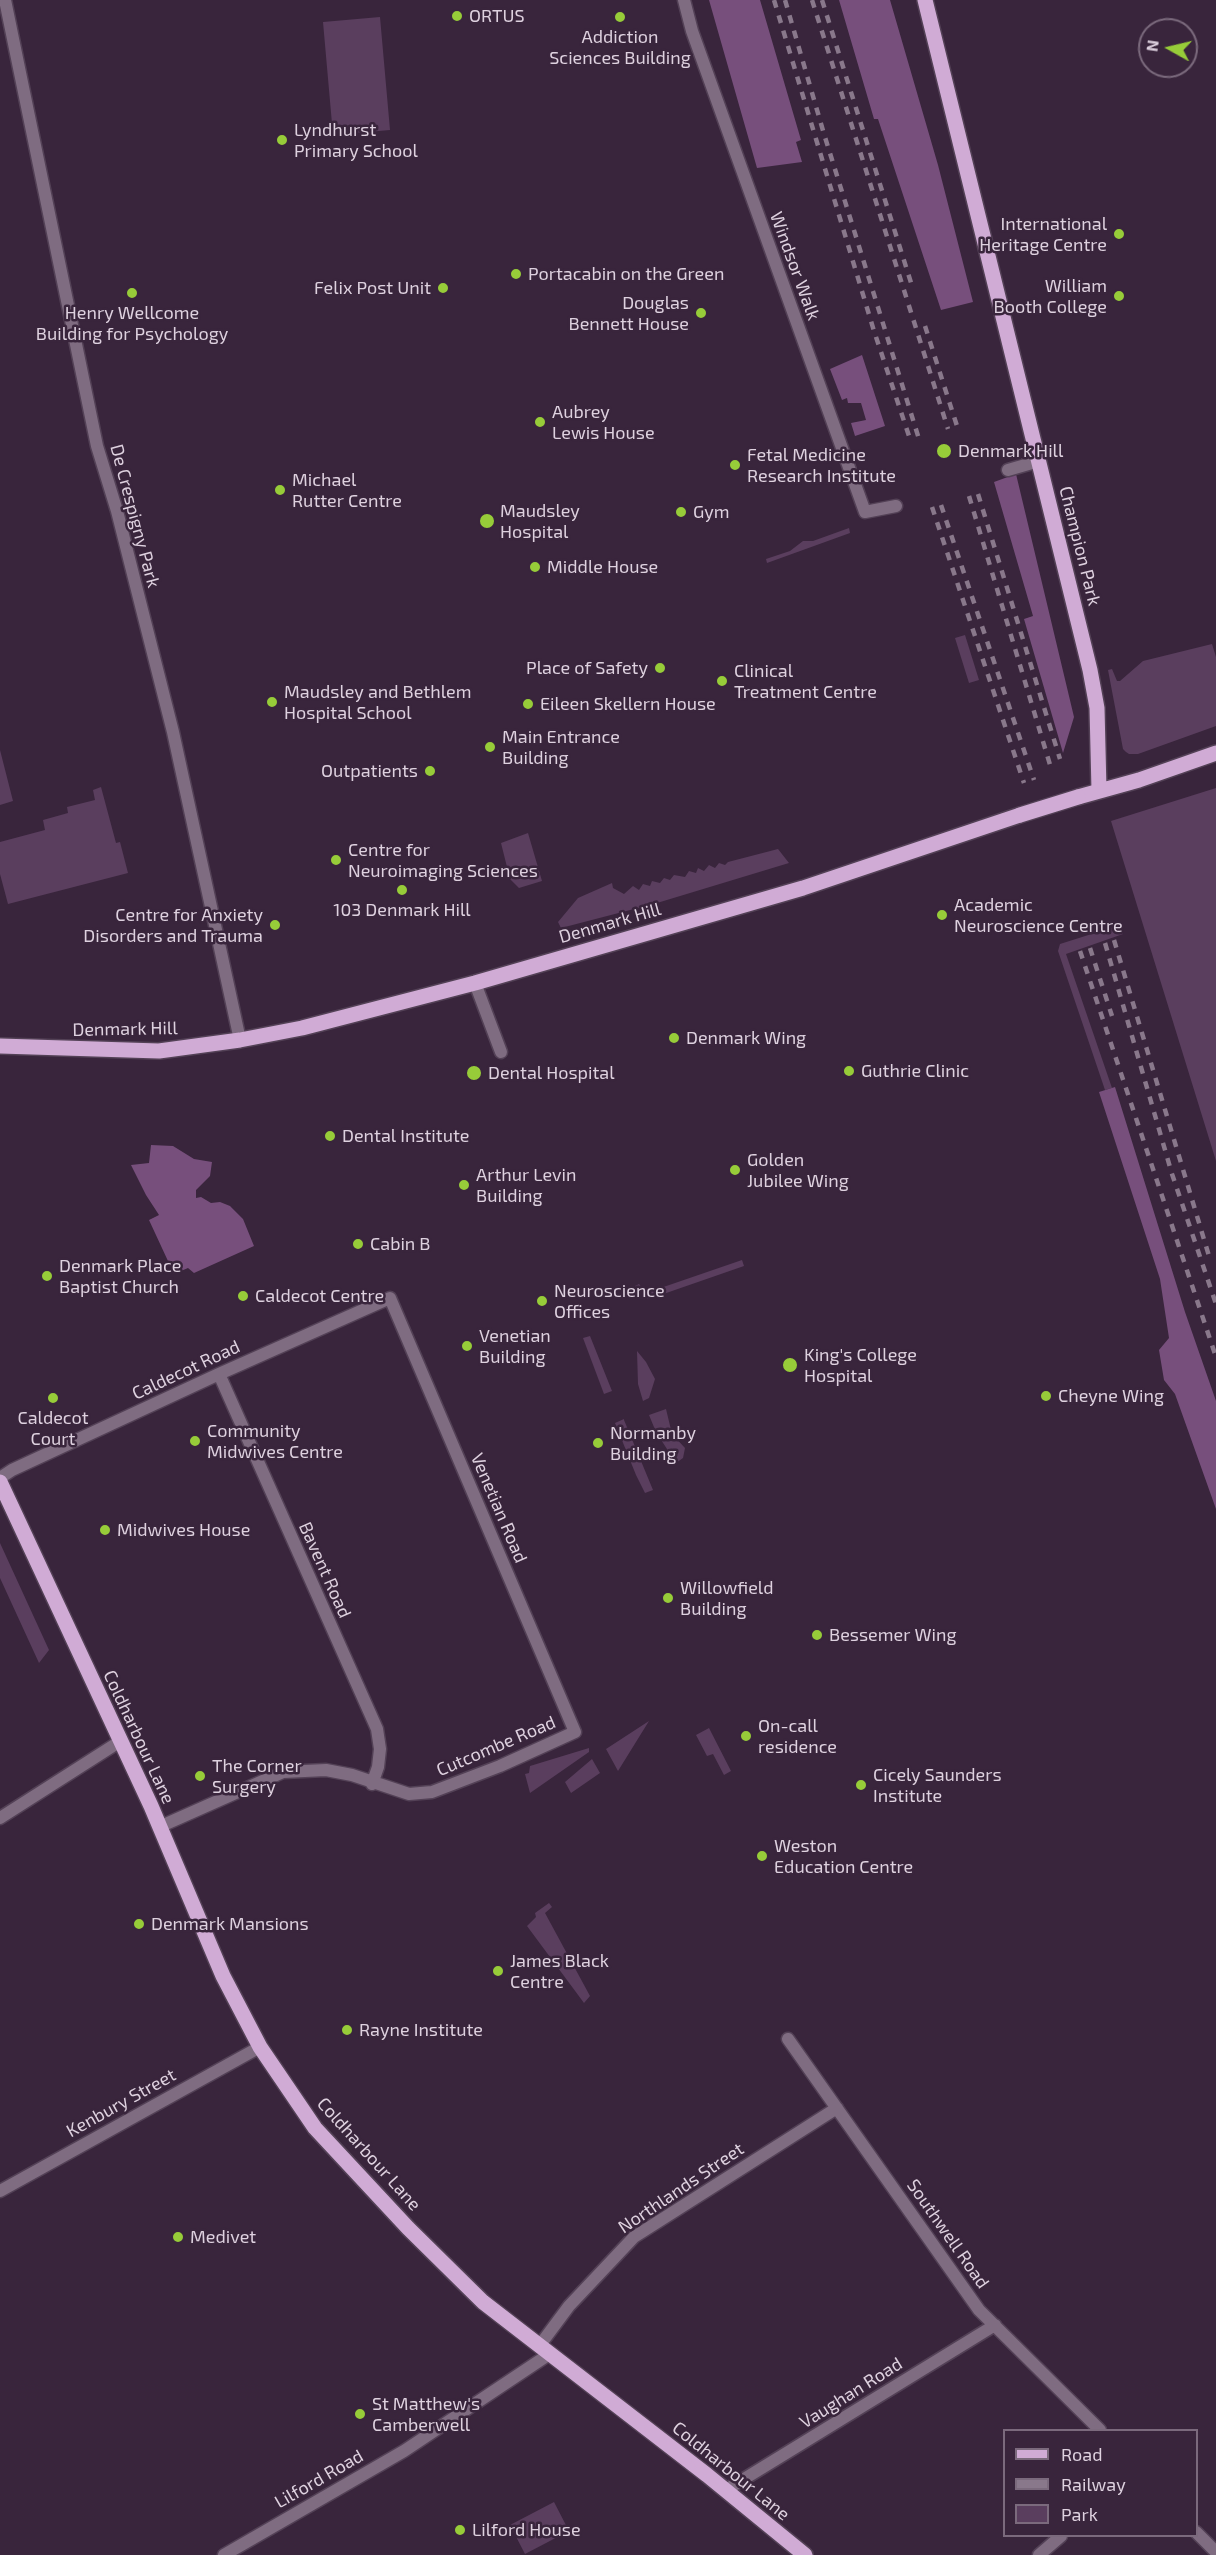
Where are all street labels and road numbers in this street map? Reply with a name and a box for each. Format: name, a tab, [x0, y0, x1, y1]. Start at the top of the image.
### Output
street label: Windsor Walk	[765, 209, 825, 323]
street label: De Crespigny Park	[105, 442, 165, 590]
street label: Champion Park	[1055, 484, 1105, 608]
street label: Denmark Hill	[556, 898, 664, 948]
street label: Denmark Hill	[72, 1017, 178, 1041]
street label: Caldecot Road	[129, 1336, 243, 1404]
street label: Venetian Road	[466, 1450, 532, 1566]
street label: Bavent Road	[294, 1519, 356, 1621]
street label: Coldharbour Lane	[99, 1667, 179, 1807]
street label: Cutcombe Road	[433, 1711, 559, 1781]
street label: Kenbury Street	[62, 2064, 180, 2142]
street label: Coldharbour Lane	[312, 2093, 426, 2215]
street label: Northlands Street	[614, 2138, 748, 2238]
street label: Southwell Road	[902, 2175, 994, 2293]
street label: Vaughan Road	[796, 2353, 906, 2433]
street label: Coldharbour Lane	[668, 2417, 794, 2525]
street label: Lilford Road	[271, 2445, 367, 2513]

